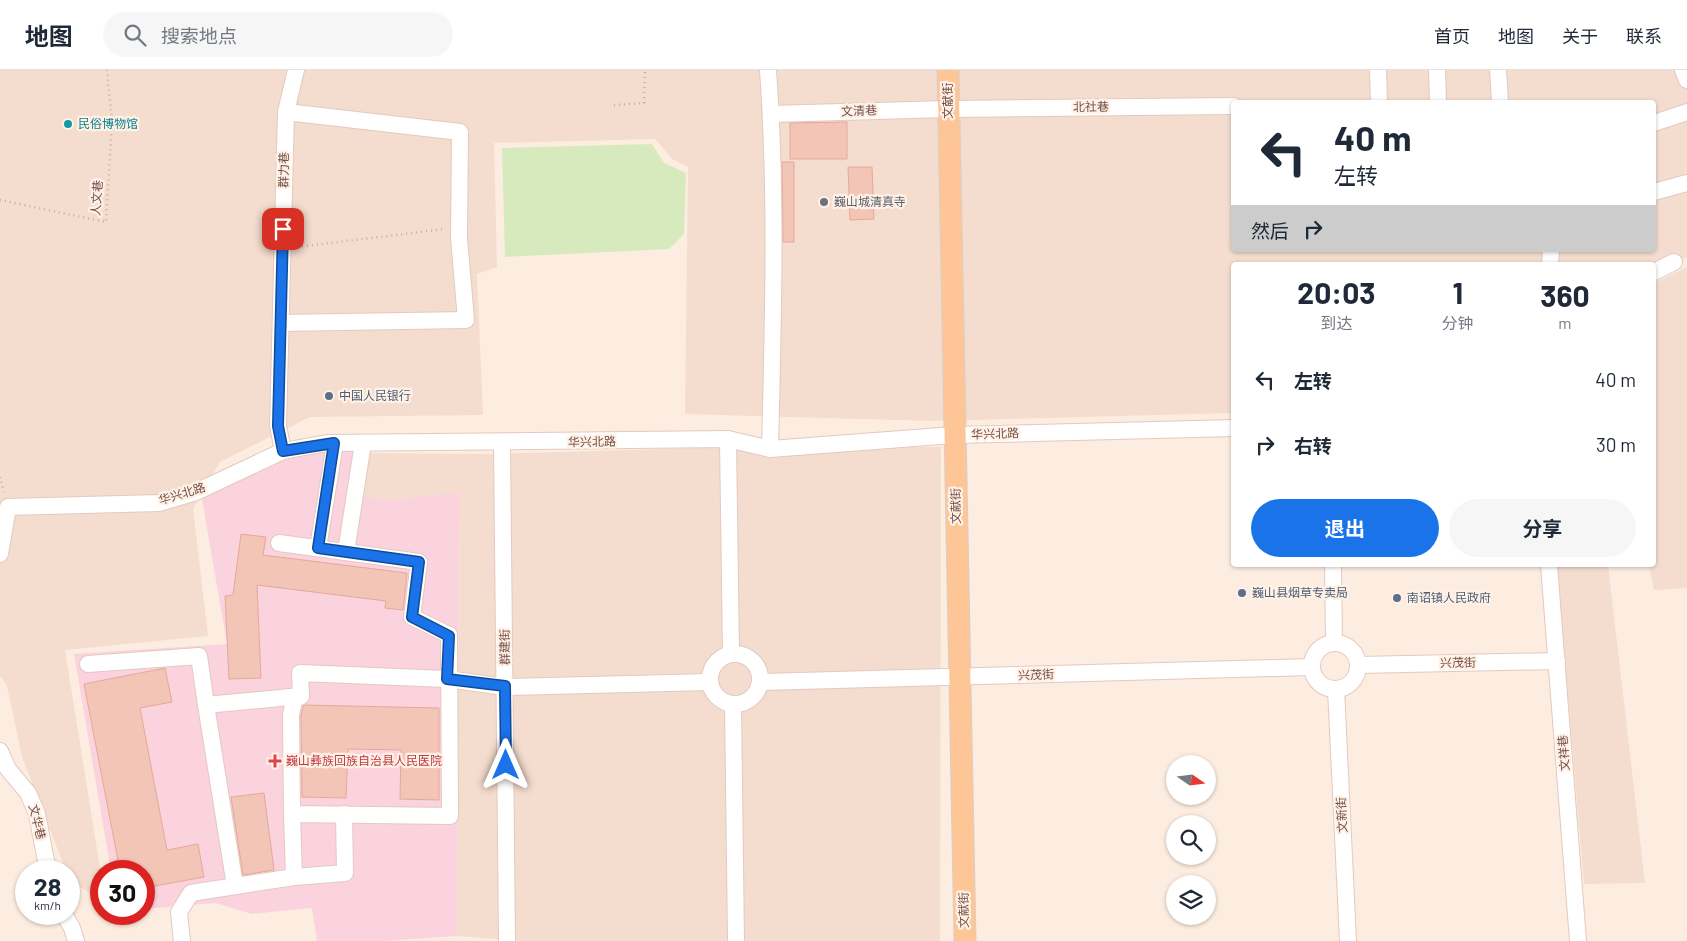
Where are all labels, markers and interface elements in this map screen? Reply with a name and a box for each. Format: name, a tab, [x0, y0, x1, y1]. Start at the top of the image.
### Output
search box	[103, 12, 453, 57]
text: 地图	[25, 21, 73, 50]
icon: search	[121, 21, 149, 49]
text: 搜索地点	[161, 24, 237, 47]
text: 首页	[1434, 25, 1470, 47]
text: 地图	[1498, 25, 1534, 47]
text: 关于	[1562, 25, 1598, 47]
text: 联系	[1626, 25, 1662, 47]
street label: 文献街	[940, 83, 954, 119]
street label: 北社巷	[1073, 99, 1109, 113]
street label: 文清巷	[841, 102, 877, 118]
place label: 民俗博物馆	[78, 116, 138, 130]
text: 40 m	[1334, 116, 1411, 158]
marker: 民俗博物馆	[62, 118, 74, 130]
icon: left	[1251, 120, 1316, 185]
street label: 群力巷	[276, 152, 290, 188]
text: 左转	[1334, 162, 1378, 188]
street label: 人文巷	[88, 179, 104, 216]
place label: 巍山城清真寺	[834, 194, 906, 208]
marker: 巍山城清真寺	[818, 196, 830, 208]
pin	[262, 208, 304, 250]
icon: arrive	[269, 215, 297, 243]
icon: right	[1299, 215, 1327, 243]
text: 然后	[1251, 219, 1289, 242]
text: 20:03	[1297, 274, 1375, 310]
text: 1	[1453, 274, 1463, 310]
text: 360	[1540, 277, 1590, 313]
text: 到达	[1320, 313, 1352, 332]
text: 分钟	[1442, 313, 1474, 332]
text: m	[1558, 313, 1572, 332]
icon: left	[1251, 366, 1279, 394]
text: 40 m	[1595, 368, 1636, 391]
text: 左转	[1294, 369, 1332, 392]
place label: 中国人民银行	[339, 388, 411, 402]
marker: 中国人民银行	[323, 390, 335, 402]
street label: 华兴北路	[971, 425, 1019, 441]
icon: right	[1251, 431, 1279, 459]
text: 30 m	[1596, 433, 1636, 456]
street label: 华兴北路	[568, 434, 616, 448]
text: 右转	[1294, 434, 1332, 457]
street label: 华兴北路	[157, 479, 207, 507]
street label: 文献街	[948, 488, 962, 524]
button: 退出	[1251, 499, 1439, 557]
button: 分享	[1449, 499, 1636, 557]
place label: 巍山县烟草专卖局	[1252, 585, 1348, 599]
marker: 巍山县烟草专卖局	[1236, 587, 1248, 599]
place label: 南诏镇人民政府	[1407, 590, 1491, 604]
marker: 南诏镇人民政府	[1391, 592, 1403, 604]
street label: 群建街	[497, 629, 511, 665]
street label: 兴茂街	[1440, 655, 1476, 669]
street label: 兴茂街	[1018, 666, 1054, 682]
street label: 文祥巷	[1555, 735, 1571, 772]
position arrow	[479, 738, 531, 790]
place label: 巍山彝族回族自治县人民医院	[286, 753, 442, 767]
marker: 巍山彝族回族自治县人民医院	[268, 754, 282, 768]
north arrow	[1166, 755, 1216, 805]
map controls	[1166, 755, 1216, 925]
street label: 文新街	[1333, 797, 1349, 833]
street label: 文华巷	[27, 803, 49, 841]
button: search	[1166, 815, 1216, 865]
speed limit sign: 30	[90, 860, 155, 925]
text: 28	[34, 871, 61, 901]
button: layers	[1166, 875, 1216, 925]
street label: 文献街	[956, 892, 970, 928]
text: km/h	[34, 898, 61, 912]

